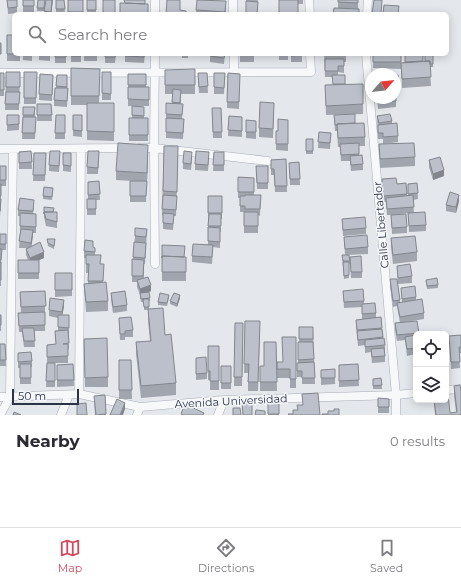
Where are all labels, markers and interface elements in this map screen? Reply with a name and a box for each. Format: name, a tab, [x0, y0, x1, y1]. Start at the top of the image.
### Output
search box	[12, 12, 449, 56]
icon: search	[26, 23, 48, 45]
text: Search here	[58, 25, 147, 44]
north arrow	[365, 68, 401, 104]
street label: Calle Libertador	[370, 181, 392, 269]
map controls	[413, 331, 449, 403]
button: locate	[413, 331, 449, 367]
button: layers	[413, 367, 449, 403]
scale bar	[12, 387, 79, 406]
text: 50 m	[18, 389, 46, 403]
street label: Avenida Universidad	[174, 391, 288, 411]
text: Nearby	[16, 431, 80, 451]
text: 0 results	[390, 433, 445, 449]
tab: Map	[58, 537, 82, 575]
tab: Directions	[198, 537, 254, 575]
tab: Saved	[370, 537, 403, 575]

